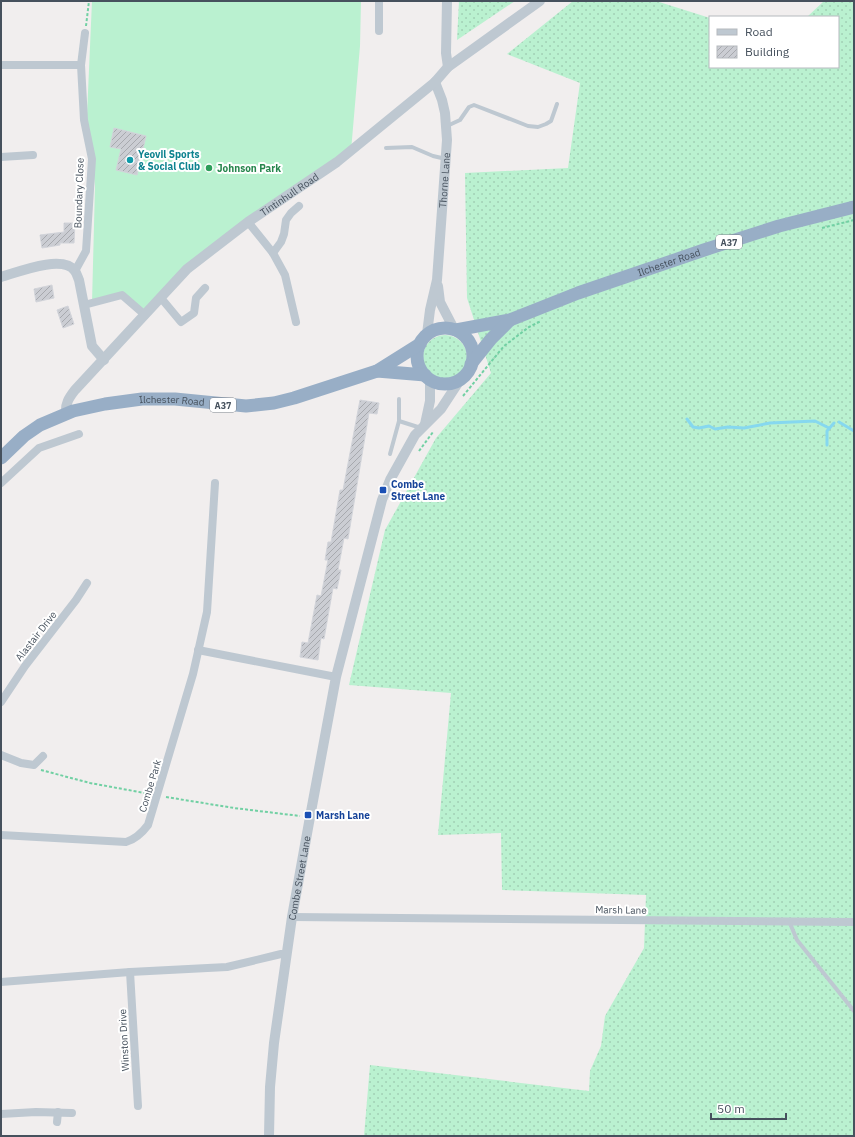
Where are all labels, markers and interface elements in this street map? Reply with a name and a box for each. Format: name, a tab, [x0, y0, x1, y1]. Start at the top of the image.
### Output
legend	[709, 16, 839, 68]
text: Road	[745, 24, 773, 39]
text: Building	[745, 44, 790, 59]
place label: Yeovil Sports & Social Club	[138, 148, 200, 173]
street label: Thorne Lane	[436, 151, 453, 209]
marker: Yeovil Sports & Social Club	[125, 155, 135, 165]
street label: Boundary Close	[71, 157, 87, 229]
place label: Johnson Park	[217, 162, 281, 175]
marker: Johnson Park	[204, 163, 214, 173]
street label: Tintinhull Road	[257, 170, 321, 219]
road number: A37	[716, 235, 742, 249]
street label: Ilchester Road	[636, 245, 702, 279]
street label: Ilchester Road	[138, 392, 205, 408]
road number: A37	[210, 398, 236, 412]
place label: Combe Street Lane	[391, 478, 445, 503]
marker: Combe Street Lane	[378, 485, 388, 495]
street label: Alastair Drive	[12, 608, 60, 664]
street label: Combe Park	[136, 757, 164, 814]
place label: Marsh Lane	[316, 809, 370, 822]
marker: Marsh Lane	[303, 810, 313, 820]
street label: Combe Street Lane	[285, 834, 313, 921]
street label: Marsh Lane	[595, 903, 647, 917]
street label: Winston Drive	[116, 1008, 132, 1071]
scale bar	[711, 1095, 786, 1121]
text: 50 m	[717, 1101, 745, 1116]

